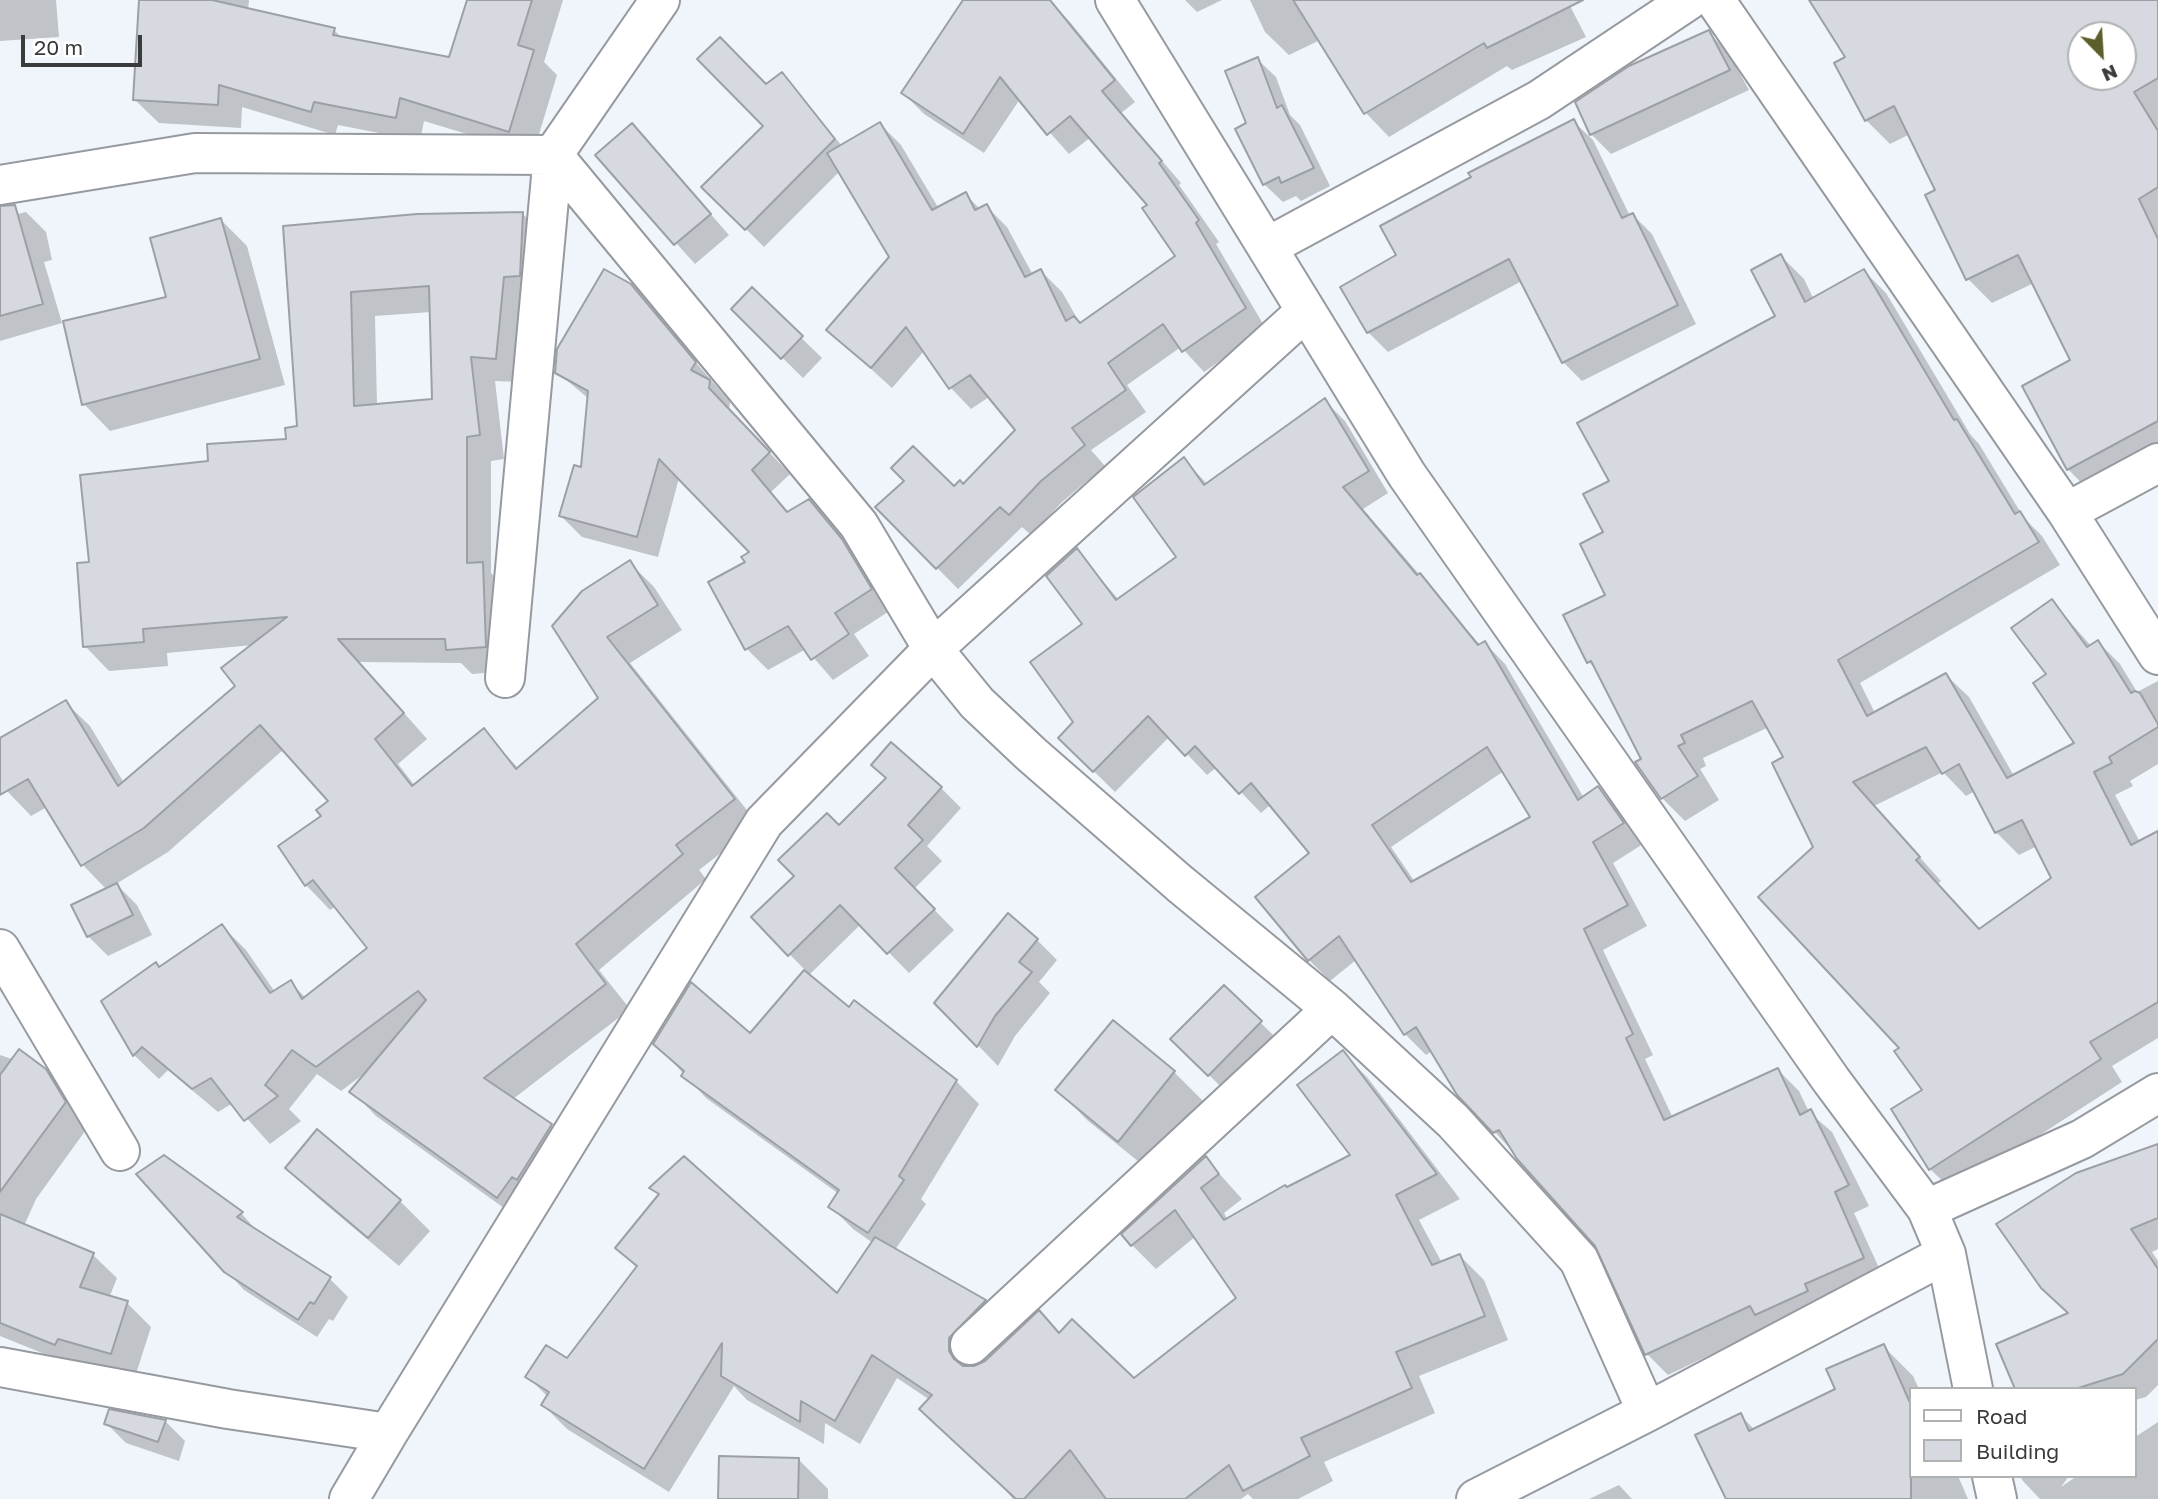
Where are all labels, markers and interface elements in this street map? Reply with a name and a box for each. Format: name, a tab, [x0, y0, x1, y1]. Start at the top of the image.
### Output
scale bar	[24, 21, 145, 65]
north arrow	[2067, 21, 2137, 91]
text: 20 m	[34, 34, 83, 60]
text: N	[2099, 60, 2121, 87]
legend	[1910, 1387, 2137, 1478]
text: Road	[1976, 1403, 2027, 1429]
text: Building	[1976, 1438, 2059, 1464]

